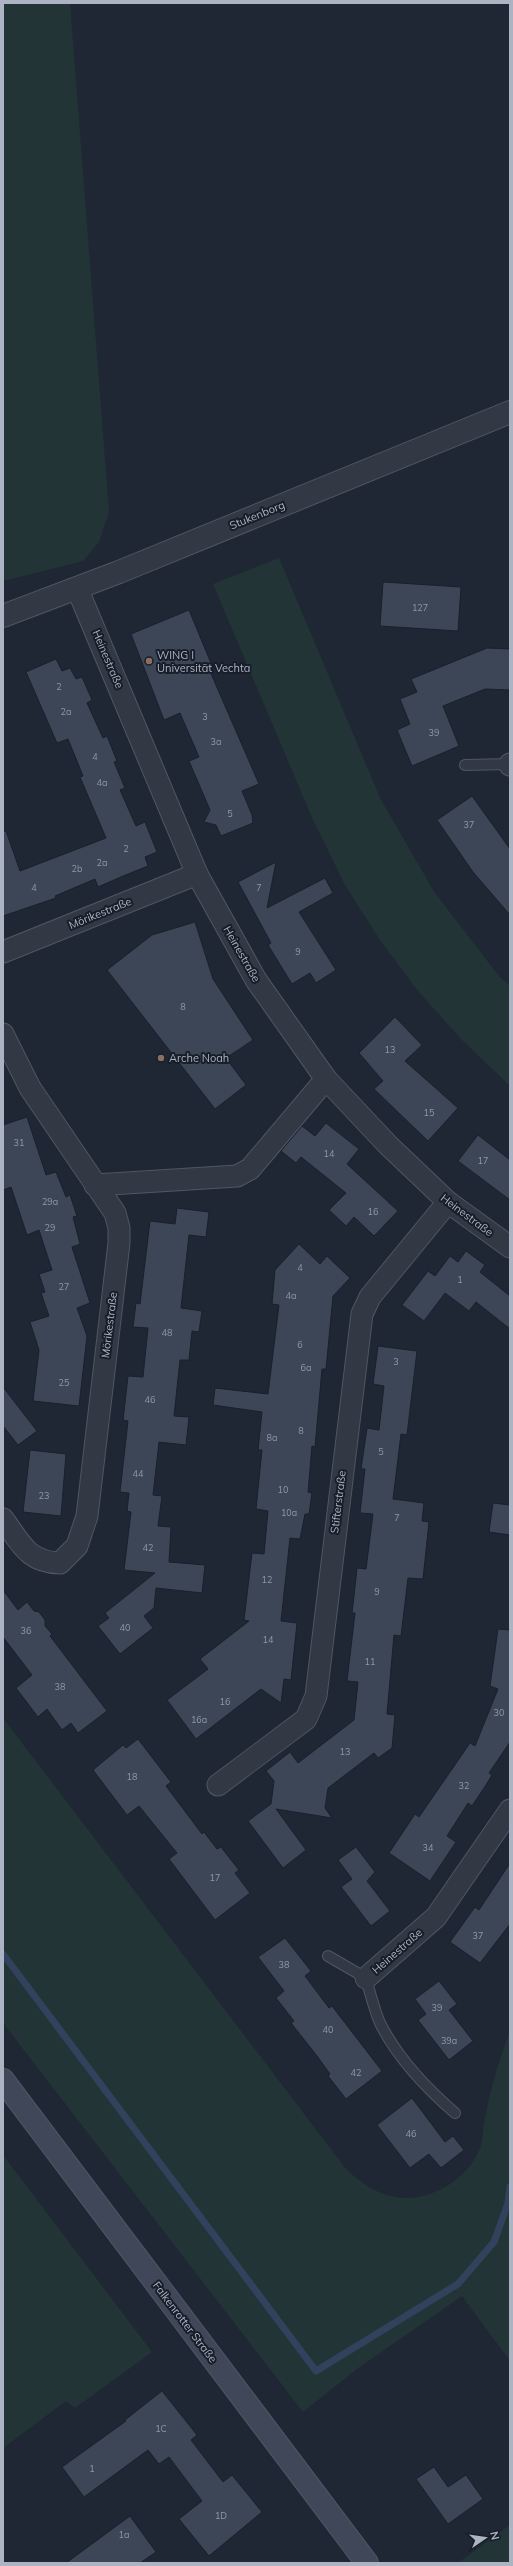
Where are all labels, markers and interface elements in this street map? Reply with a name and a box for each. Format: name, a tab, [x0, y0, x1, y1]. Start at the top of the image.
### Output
street label: Stukenborg	[227, 498, 287, 532]
house number: 127	[412, 602, 428, 613]
street label: Heinestraße	[89, 628, 127, 690]
place label: WING I Universität Vechta	[157, 648, 250, 675]
marker: WING I Universität Vechta	[144, 656, 154, 666]
house number: 2	[56, 681, 62, 692]
house number: 2a	[61, 706, 71, 717]
house number: 3	[202, 711, 208, 722]
house number: 39	[429, 727, 439, 738]
house number: 3a	[211, 736, 221, 747]
house number: 4	[92, 751, 98, 762]
house number: 4a	[97, 777, 107, 788]
house number: 5	[227, 808, 233, 819]
house number: 37	[464, 819, 474, 830]
house number: 2	[123, 843, 129, 854]
house number: 2a	[97, 857, 107, 868]
house number: 2b	[72, 863, 82, 874]
house number: 4	[31, 882, 37, 893]
house number: 7	[256, 882, 262, 893]
street label: Mörikestraße	[67, 894, 134, 932]
street label: Heinestraße	[220, 924, 264, 984]
house number: 9	[295, 946, 301, 957]
house number: 8	[180, 1001, 186, 1012]
house number: 13	[385, 1044, 395, 1055]
place label: Arche Noah	[169, 1051, 229, 1065]
marker: Arche Noah	[156, 1053, 166, 1063]
house number: 15	[424, 1107, 435, 1118]
house number: 31	[14, 1137, 24, 1148]
house number: 14	[324, 1148, 335, 1159]
house number: 17	[478, 1155, 488, 1166]
street label: Heinestraße	[438, 1191, 496, 1239]
house number: 29a	[42, 1196, 58, 1207]
house number: 16	[368, 1206, 378, 1217]
house number: 29	[45, 1222, 55, 1233]
house number: 4	[297, 1262, 303, 1273]
house number: 1	[457, 1274, 463, 1285]
house number: 27	[59, 1281, 69, 1292]
house number: 4a	[286, 1290, 296, 1301]
street label: Mörikestraße	[98, 1291, 120, 1359]
house number: 48	[162, 1327, 172, 1338]
house number: 6	[297, 1339, 303, 1350]
house number: 3	[393, 1356, 399, 1367]
house number: 6a	[301, 1362, 311, 1373]
house number: 25	[59, 1377, 70, 1388]
house number: 46	[145, 1394, 155, 1405]
house number: 8	[298, 1425, 304, 1436]
house number: 8a	[267, 1432, 277, 1443]
house number: 5	[378, 1446, 384, 1457]
house number: 44	[133, 1468, 144, 1479]
street label: Stifterstraße	[327, 1470, 349, 1534]
house number: 10	[278, 1484, 288, 1495]
house number: 23	[39, 1490, 49, 1501]
house number: 10a	[281, 1507, 297, 1518]
house number: 7	[394, 1512, 400, 1523]
house number: 42	[143, 1542, 153, 1553]
house number: 12	[262, 1574, 272, 1585]
house number: 9	[374, 1586, 380, 1597]
house number: 40	[120, 1622, 130, 1633]
house number: 36	[21, 1625, 31, 1636]
house number: 14	[263, 1634, 274, 1645]
house number: 11	[365, 1656, 375, 1667]
house number: 38	[55, 1681, 65, 1692]
house number: 16	[220, 1696, 230, 1707]
house number: 30	[494, 1707, 504, 1718]
house number: 16a	[191, 1714, 207, 1725]
house number: 13	[340, 1746, 350, 1757]
house number: 18	[127, 1771, 137, 1782]
house number: 32	[459, 1780, 469, 1791]
house number: 34	[423, 1842, 434, 1853]
house number: 17	[210, 1872, 220, 1883]
street label: Heinestraße	[369, 1925, 425, 1977]
house number: 37	[473, 1930, 483, 1941]
house number: 38	[279, 1959, 289, 1970]
house number: 39	[432, 2002, 442, 2013]
house number: 40	[323, 2024, 333, 2035]
house number: 39a	[441, 2035, 457, 2046]
house number: 42	[351, 2067, 361, 2078]
house number: 46	[406, 2128, 416, 2139]
street label: Falkenrotter Straße	[150, 2279, 220, 2365]
house number: 1C	[155, 2423, 167, 2434]
house number: 1	[89, 2463, 95, 2474]
house number: 1D	[215, 2510, 227, 2521]
north arrow	[465, 2518, 505, 2558]
house number: 1a	[119, 2529, 129, 2540]
text: N	[487, 2530, 502, 2541]

